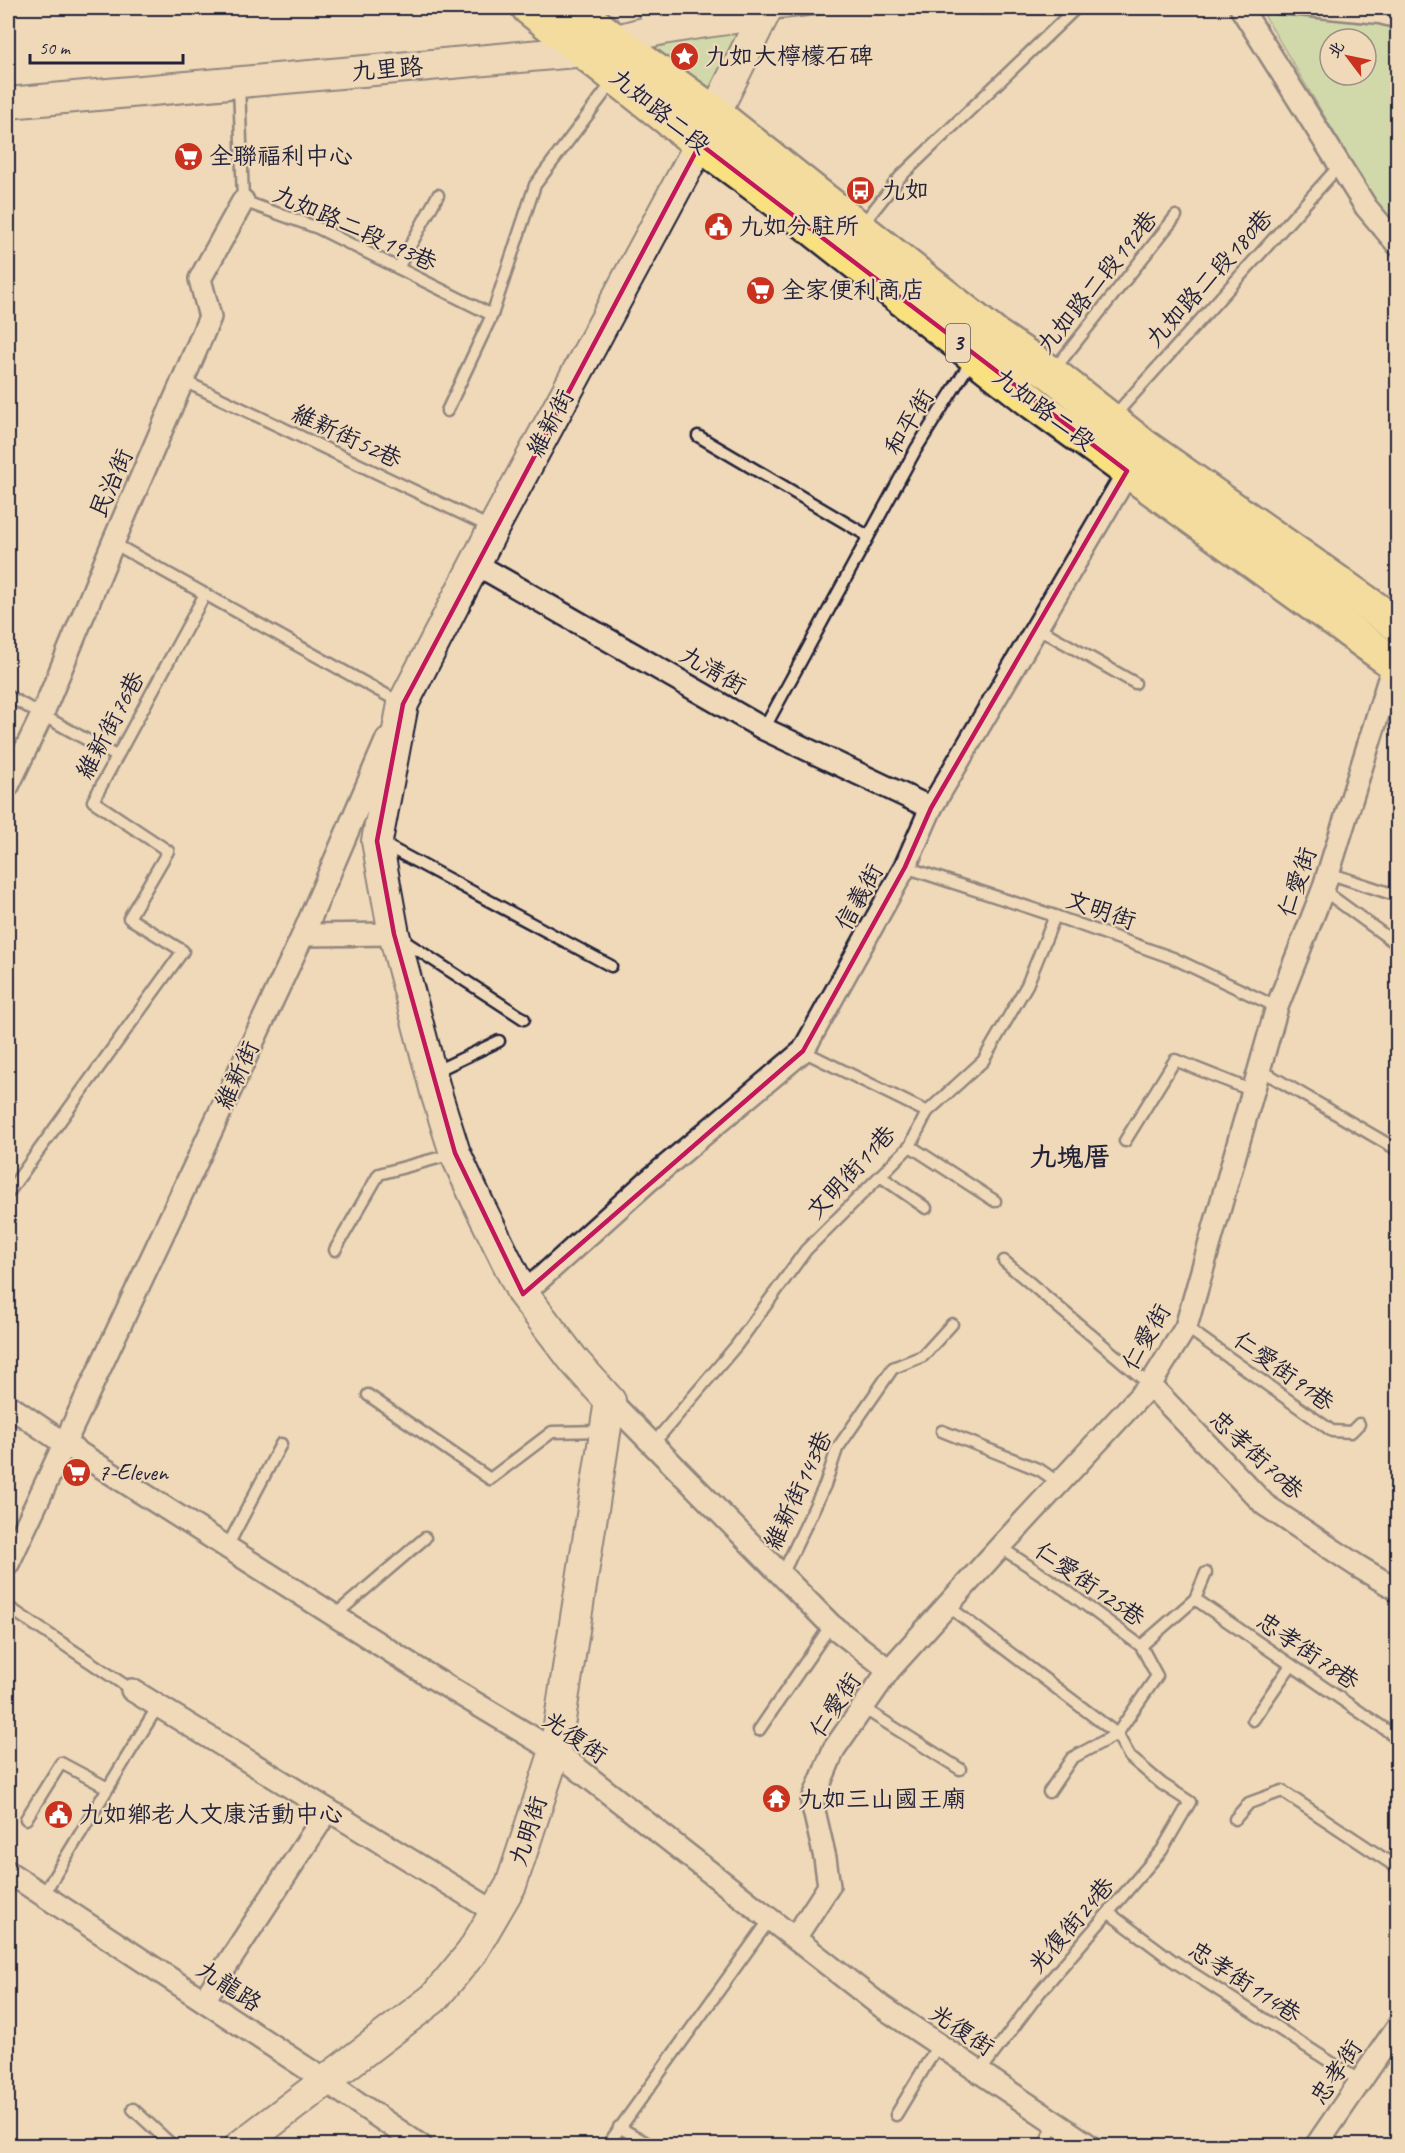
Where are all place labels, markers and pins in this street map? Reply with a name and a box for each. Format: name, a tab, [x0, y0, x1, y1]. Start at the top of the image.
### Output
place icon: 九如大檸檬石碑	[668, 40, 700, 72]
place label: 九如大檸檬石碑	[705, 41, 873, 71]
supermarket icon: 全聯福利中心	[172, 140, 204, 172]
place label: 全聯福利中心	[209, 141, 353, 171]
bus stop icon: 九如	[844, 174, 876, 206]
place label: 九如	[881, 175, 929, 205]
public building icon: 九如分駐所	[702, 210, 734, 242]
place label: 九如分駐所	[739, 211, 859, 241]
supermarket icon: 全家便利商店	[744, 274, 776, 306]
place label: 全家便利商店	[781, 275, 925, 305]
supermarket icon: 7-Eleven	[61, 1456, 93, 1488]
place label: 7-Eleven	[98, 1457, 169, 1487]
temple icon: 九如三山國王廟	[761, 1783, 793, 1815]
place label: 九如三山國王廟	[798, 1784, 966, 1814]
public building icon: 九如鄉老人文康活動中心	[42, 1798, 74, 1830]
place label: 九如鄉老人文康活動中心	[79, 1799, 343, 1829]

